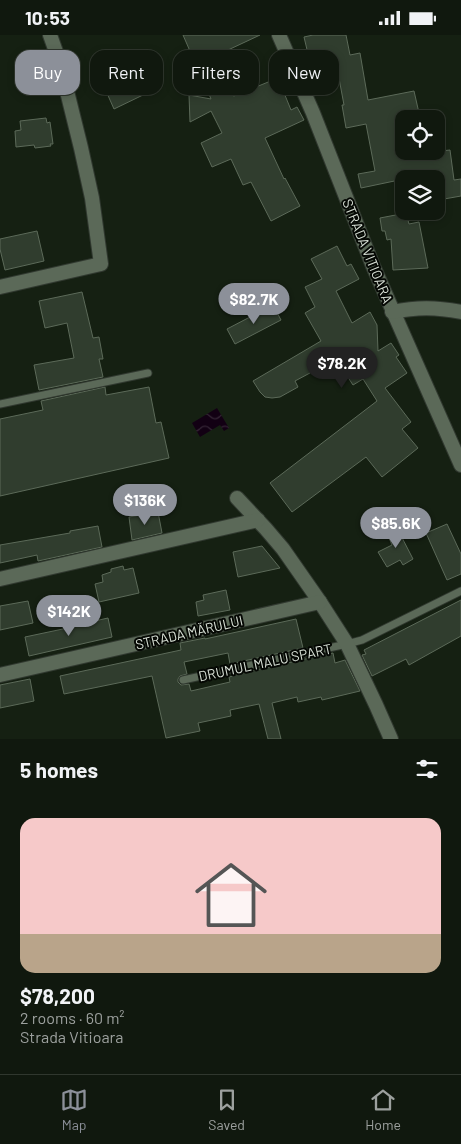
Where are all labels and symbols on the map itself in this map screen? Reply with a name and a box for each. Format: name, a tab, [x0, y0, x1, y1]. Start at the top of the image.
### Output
street label: STRADA VITIOARA	[339, 196, 397, 306]
pin: $82.7K	[213, 283, 295, 325]
pin: $78.2K	[301, 347, 383, 389]
pin: $136K	[110, 483, 180, 526]
pin: $85.6K	[355, 507, 437, 549]
pin: $142K	[34, 595, 104, 637]
street label: STRADA MĂRULUI	[134, 611, 244, 653]
street label: DRUMUL MALU SPART	[197, 640, 333, 684]

